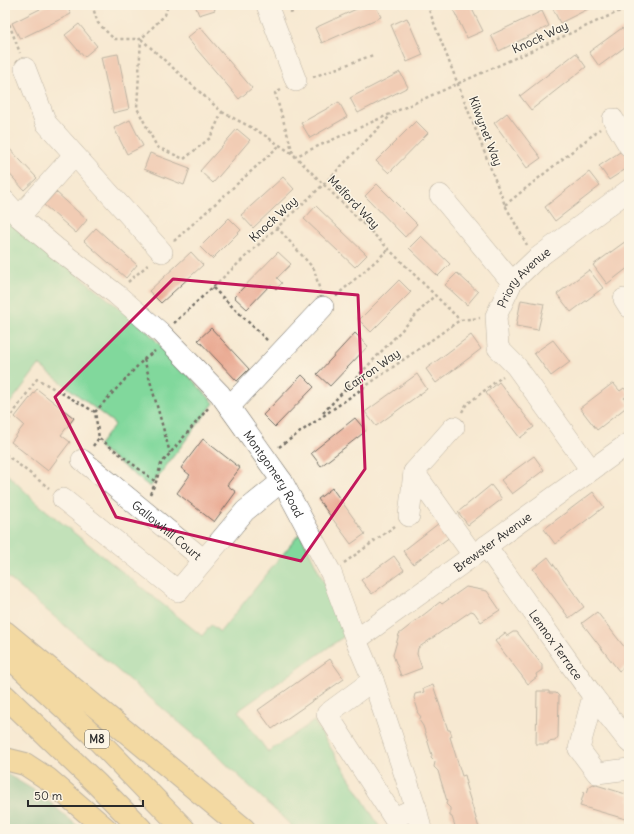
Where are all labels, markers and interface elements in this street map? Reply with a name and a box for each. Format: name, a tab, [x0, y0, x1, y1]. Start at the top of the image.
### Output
street label: Knock Way	[509, 17, 571, 57]
street label: Kilwynet Way	[466, 94, 506, 168]
street label: Melford Way	[325, 172, 383, 232]
street label: Knock Way	[246, 193, 300, 245]
street label: Priory Avenue	[493, 244, 553, 310]
street label: Carron Way	[341, 345, 403, 395]
street label: Montgomery Road	[241, 427, 307, 520]
street label: Gallowhill Court	[129, 497, 205, 563]
street label: Brewster Avenue	[450, 509, 534, 575]
street label: Lennox Terrace	[526, 607, 586, 682]
road number: M8	[85, 730, 109, 748]
scale bar	[28, 782, 143, 808]
text: 50 m	[34, 788, 63, 803]

